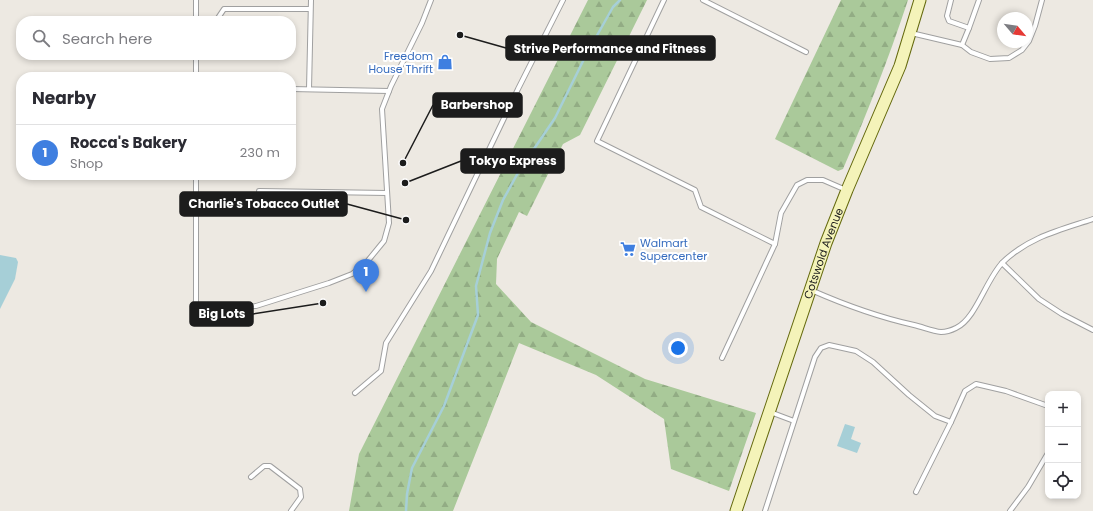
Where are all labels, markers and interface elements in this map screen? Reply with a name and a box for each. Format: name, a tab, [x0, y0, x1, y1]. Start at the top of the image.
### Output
north arrow	[997, 12, 1033, 48]
search box	[16, 16, 296, 60]
icon: search	[30, 27, 52, 49]
text: Search here	[62, 28, 152, 49]
callout: Strive Performance and Fitness	[506, 36, 715, 60]
text: Strive Performance and Fitness	[514, 40, 707, 57]
place label: Freedom House Thrift	[368, 48, 433, 77]
shop icon: Freedom House Thrift	[436, 53, 454, 71]
text: Nearby	[32, 86, 96, 110]
callout: Barbershop	[433, 93, 522, 117]
text: Barbershop	[441, 96, 513, 113]
text: Rocca's Bakery	[70, 132, 187, 153]
text: 1	[43, 143, 47, 162]
text: 230 m	[240, 143, 280, 162]
callout: Tokyo Express	[461, 149, 564, 173]
text: Tokyo Express	[469, 152, 557, 169]
text: Shop	[70, 154, 103, 173]
callout: Charlie's Tobacco Outlet	[180, 192, 347, 216]
text: Charlie's Tobacco Outlet	[189, 195, 340, 212]
street label: Cotswold Avenue	[800, 205, 847, 301]
place label: Walmart Supercenter	[640, 235, 707, 264]
supermarket icon: Walmart Supercenter	[619, 240, 637, 258]
pin: 1	[353, 259, 379, 292]
callout: Big Lots	[190, 302, 253, 326]
text: Big Lots	[198, 305, 246, 322]
your location	[668, 338, 688, 358]
map controls	[1045, 391, 1081, 499]
button: +	[1045, 391, 1081, 427]
button: −	[1045, 427, 1081, 463]
button: locate	[1045, 463, 1081, 499]

